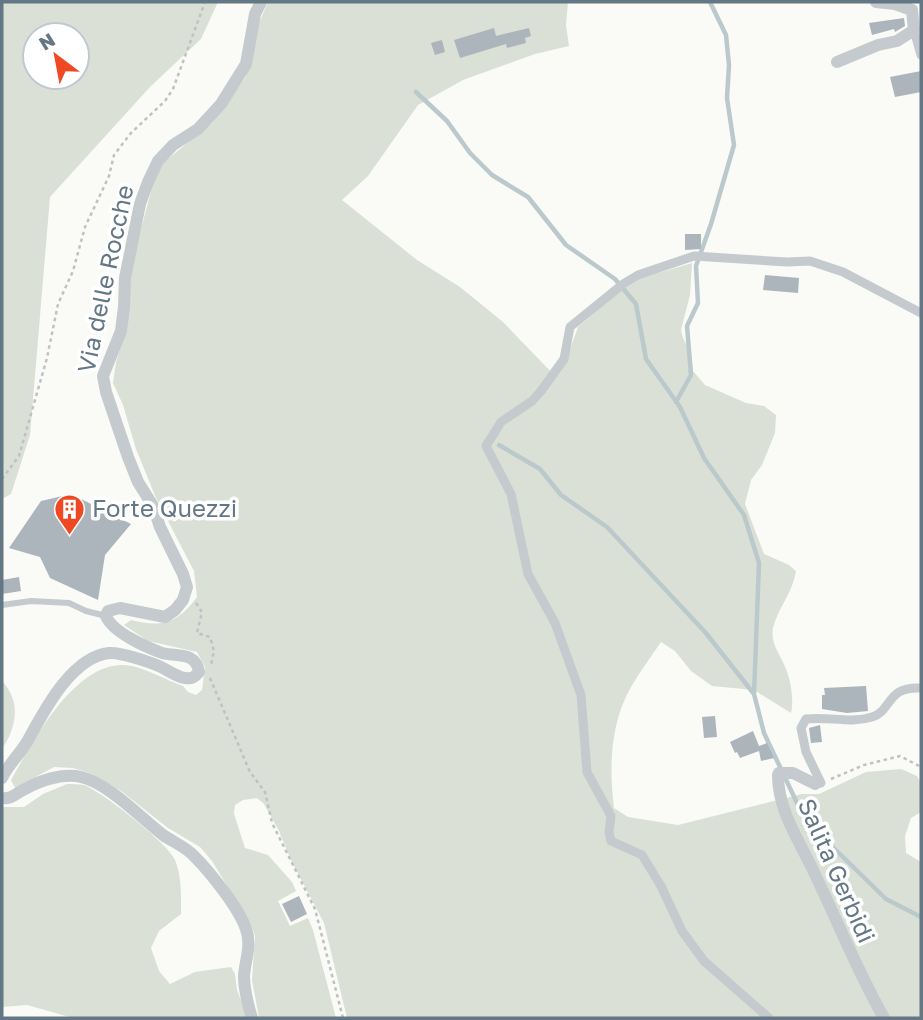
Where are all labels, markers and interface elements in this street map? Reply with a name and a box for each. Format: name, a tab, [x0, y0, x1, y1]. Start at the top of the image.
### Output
north arrow	[21, 21, 91, 91]
text: N	[35, 28, 59, 55]
street label: Via delle Rocche	[70, 182, 139, 375]
building icon: Forte Quezzi	[52, 492, 86, 536]
place label: Forte Quezzi	[92, 493, 237, 522]
street label: Salita Gerbidi	[793, 794, 882, 947]

